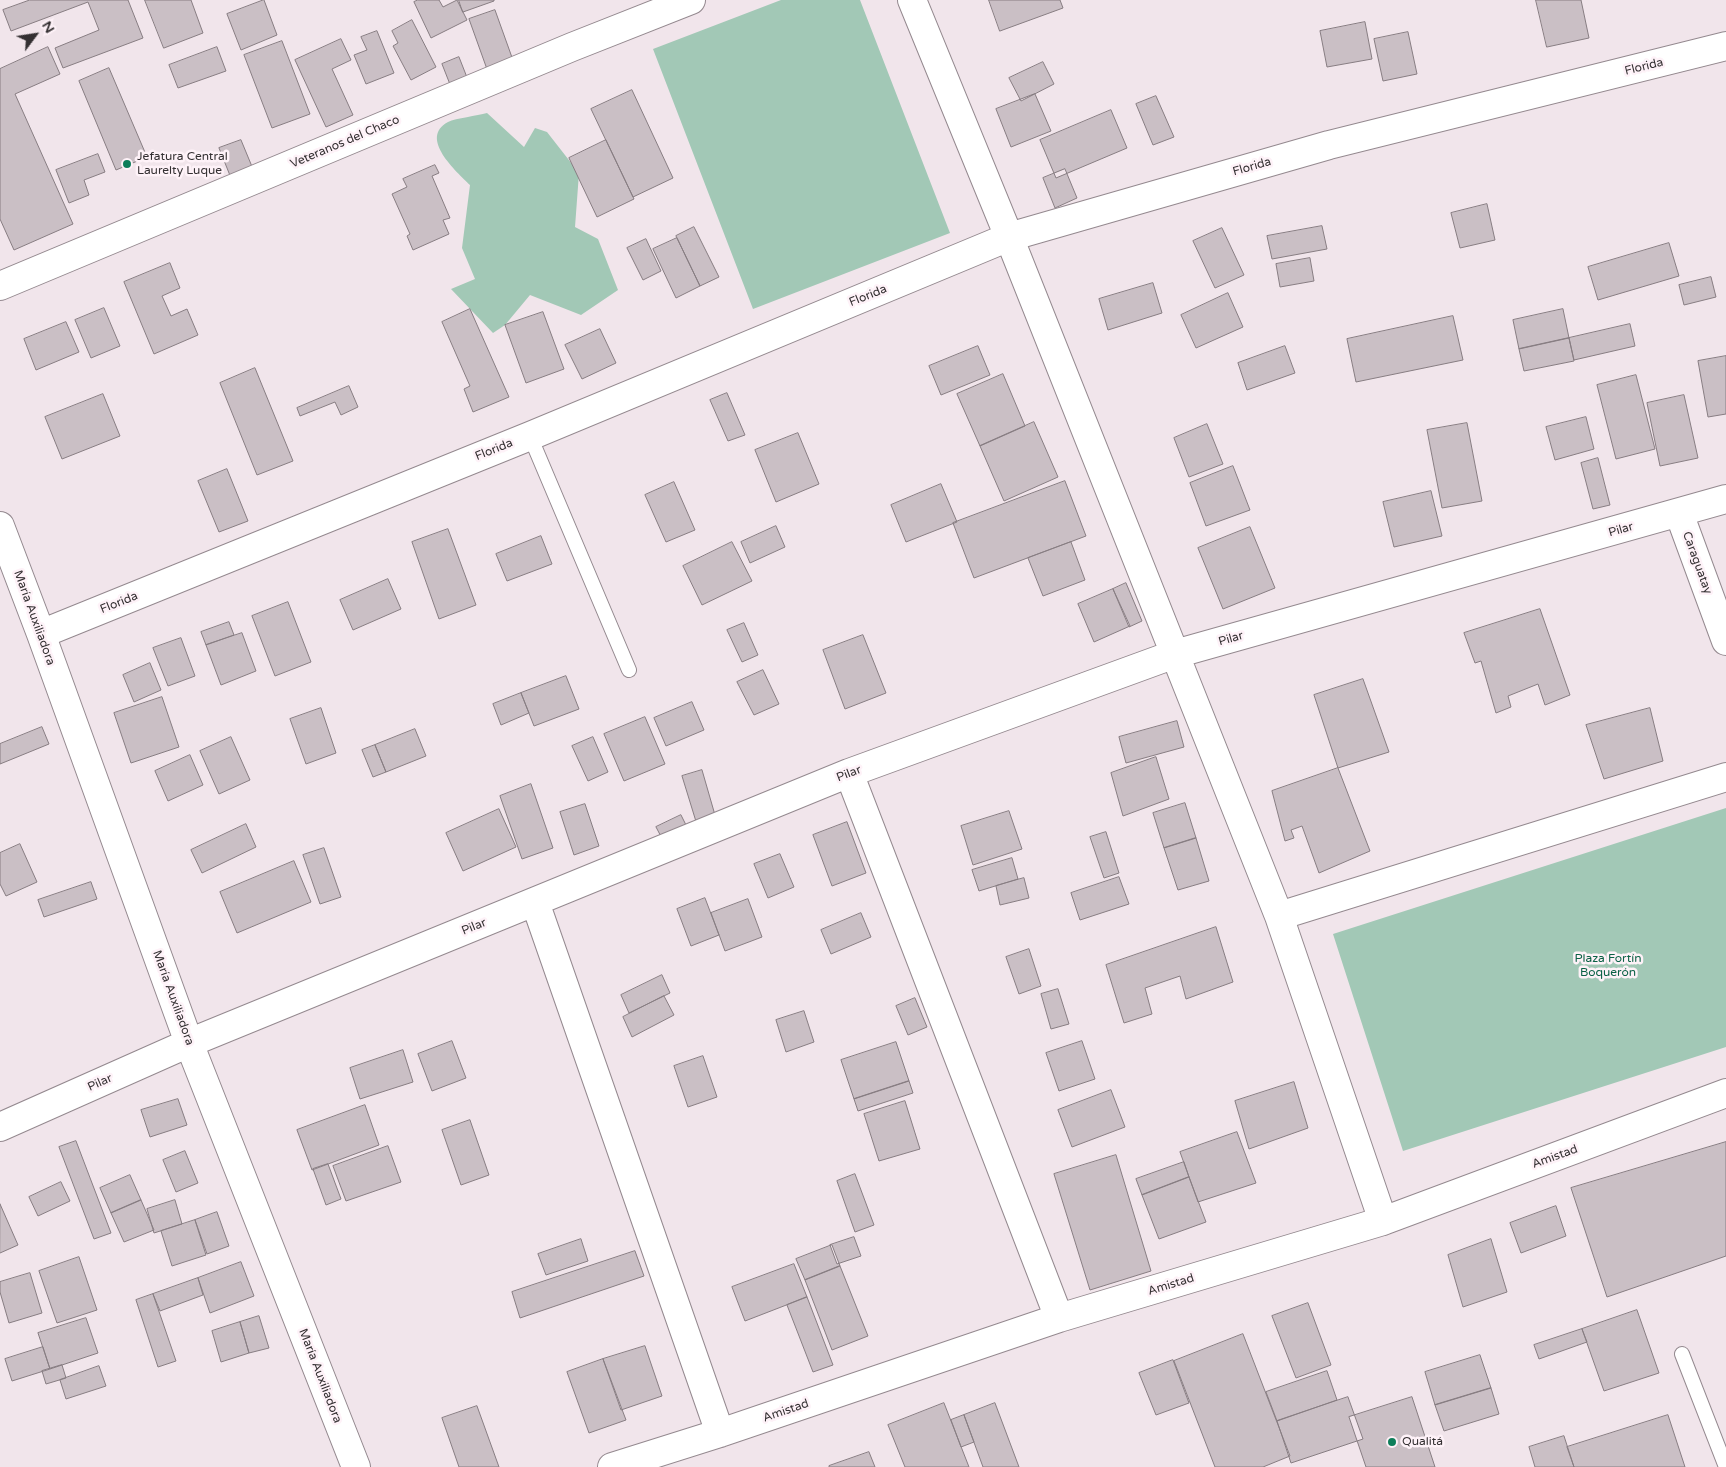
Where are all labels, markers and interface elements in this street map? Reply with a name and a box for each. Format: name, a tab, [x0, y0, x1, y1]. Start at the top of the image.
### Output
north arrow	[10, 10, 60, 60]
text: N	[38, 18, 58, 36]
street label: Florida	[1623, 55, 1665, 79]
street label: Veteranos del Chaco	[288, 112, 402, 172]
place label: Jefatura Central Laurelty Luque	[137, 150, 228, 178]
street label: Florida	[1231, 155, 1273, 179]
marker: Jefatura Central Laurelty Luque	[121, 158, 133, 170]
street label: Florida	[847, 282, 889, 310]
street label: Florida	[473, 436, 515, 464]
street label: Pilar	[1607, 520, 1635, 540]
street label: Caraguatay	[1679, 530, 1715, 596]
street label: María Auxiliadora	[10, 568, 58, 668]
street label: Florida	[98, 589, 140, 617]
street label: Pilar	[1217, 629, 1245, 649]
street label: Pilar	[835, 763, 863, 785]
street label: Pilar	[460, 916, 488, 938]
street label: María Auxiliadora	[149, 948, 197, 1048]
park label: Plaza Fortín Boquerón	[1574, 952, 1642, 980]
street label: Pilar	[86, 1071, 114, 1095]
street label: Amistad	[1530, 1142, 1580, 1172]
street label: Amistad	[1146, 1271, 1196, 1299]
street label: María Auxiliadora	[295, 1327, 345, 1425]
street label: Amistad	[761, 1396, 811, 1426]
place label: Qualitá	[1402, 1435, 1443, 1449]
marker: Qualitá	[1386, 1436, 1398, 1448]

